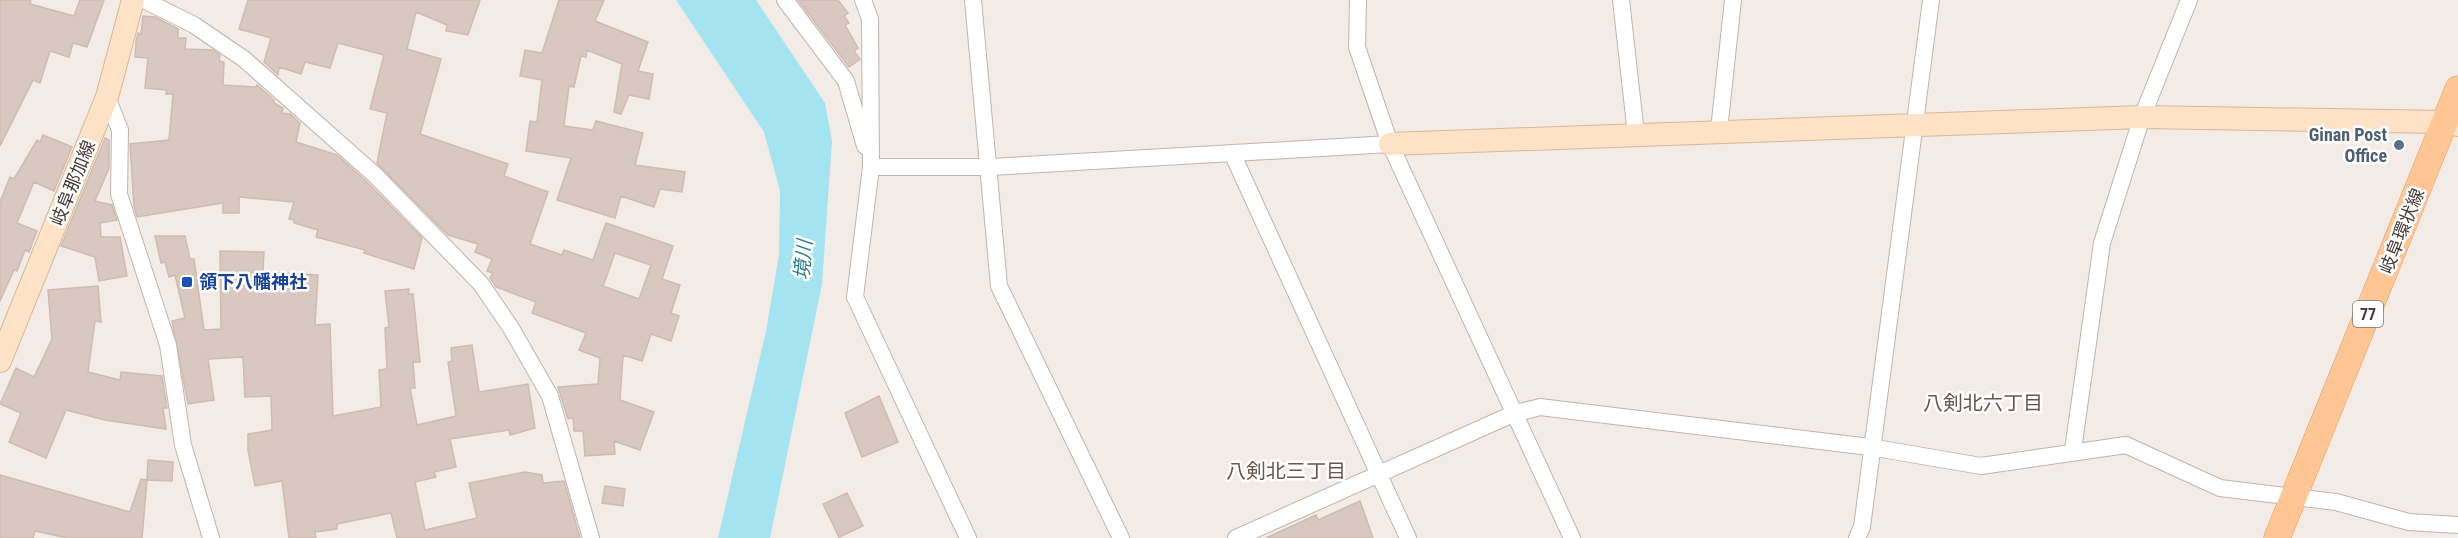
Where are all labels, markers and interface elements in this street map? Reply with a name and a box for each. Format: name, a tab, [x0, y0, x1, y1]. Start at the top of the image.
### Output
place label: Ginan Post Office	[2309, 124, 2387, 166]
street label: 岐阜那加線	[46, 137, 99, 228]
marker: Ginan Post Office	[2392, 138, 2406, 152]
street label: 岐阜環状線	[2375, 185, 2428, 276]
water label: 境川	[789, 237, 817, 281]
place label: 領下八幡神社	[199, 271, 307, 292]
marker: 領下八幡神社	[180, 275, 194, 289]
road number: 77	[2353, 301, 2383, 327]
district label: 八剣北六丁目	[1923, 391, 2043, 415]
district label: 八剣北三丁目	[1226, 459, 1346, 483]

